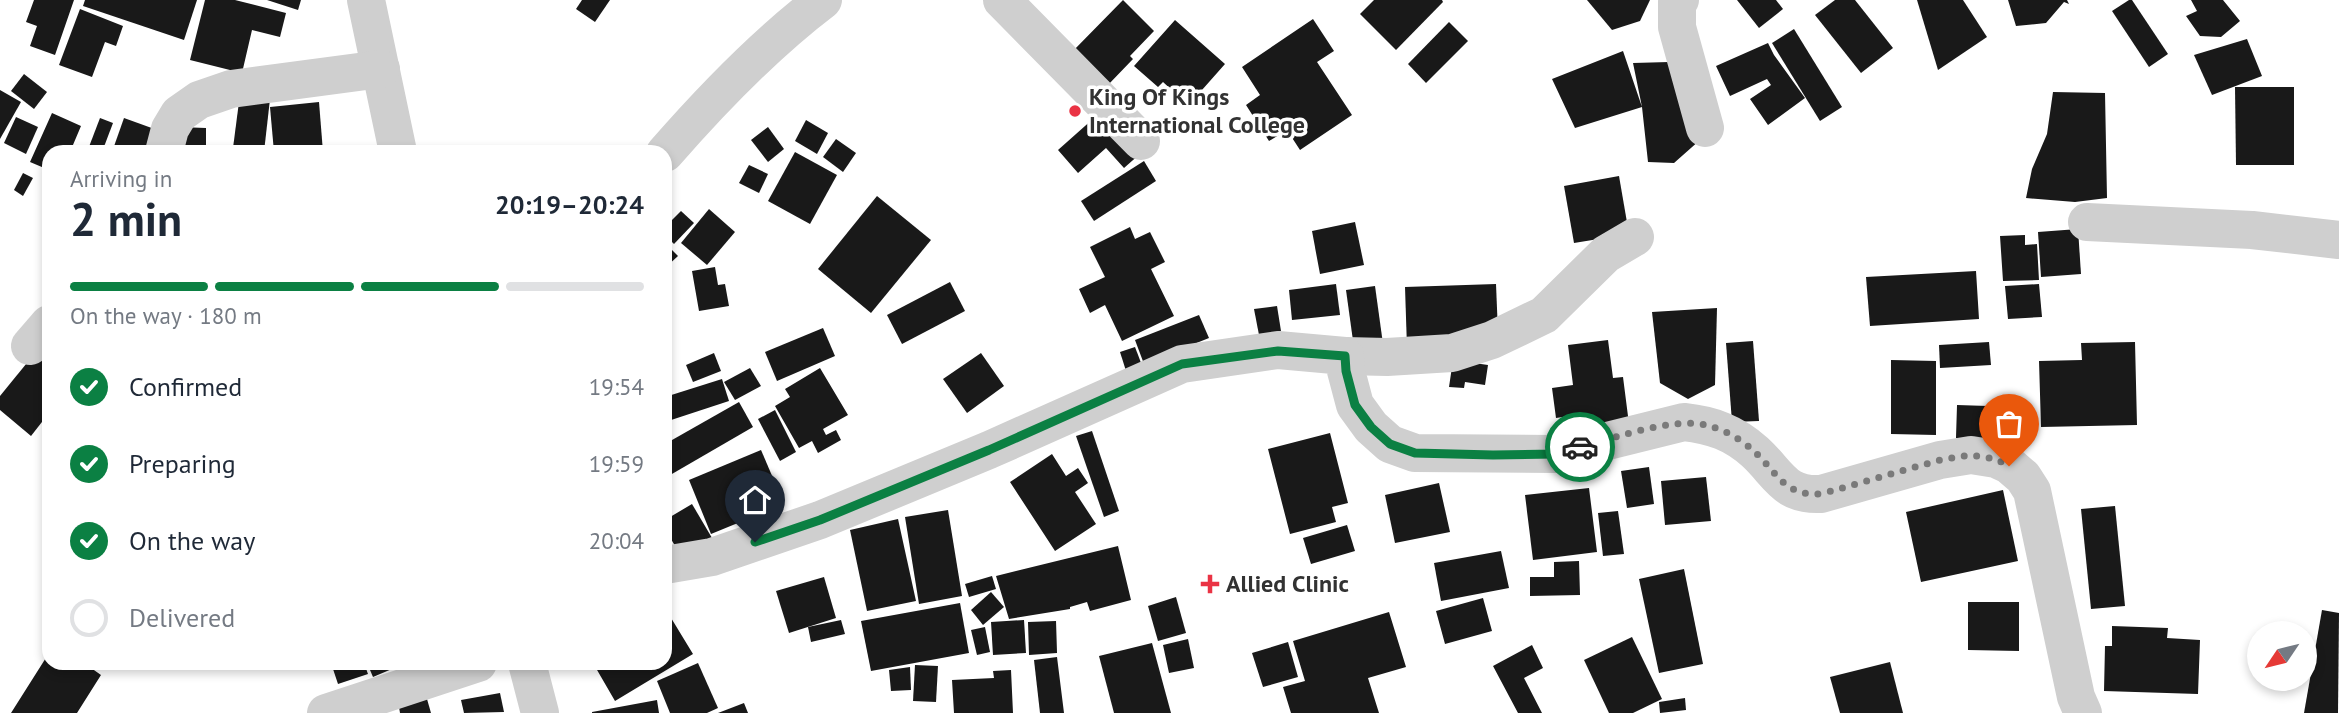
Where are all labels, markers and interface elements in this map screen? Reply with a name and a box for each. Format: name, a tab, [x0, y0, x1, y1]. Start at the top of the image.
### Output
place label: King Of Kings International College	[1089, 81, 1305, 140]
marker: King Of Kings International College	[1067, 103, 1083, 119]
text: Arriving in	[70, 164, 172, 193]
text: 20:19–20:24	[495, 188, 644, 221]
text: 2 min	[70, 189, 182, 249]
text: On the way · 180 m	[70, 301, 262, 330]
icon: check	[70, 368, 108, 406]
text: Confirmed	[129, 370, 242, 403]
text: 19:54	[589, 372, 644, 401]
pin	[1979, 394, 2039, 466]
icon: bag	[1990, 405, 2028, 443]
courier	[1545, 412, 1615, 482]
icon: car	[1561, 428, 1599, 466]
icon: check	[70, 445, 108, 483]
text: Preparing	[129, 447, 236, 480]
text: 19:59	[589, 449, 644, 478]
pin	[725, 470, 785, 542]
icon: home	[736, 481, 774, 519]
icon: check	[70, 522, 108, 560]
text: On the way	[129, 524, 255, 557]
text: 20:04	[589, 526, 644, 555]
place label: Allied Clinic	[1226, 568, 1349, 599]
marker: Allied Clinic	[1200, 574, 1220, 594]
text: Delivered	[129, 601, 235, 634]
north arrow	[2247, 621, 2317, 691]
map controls	[2247, 621, 2317, 691]

